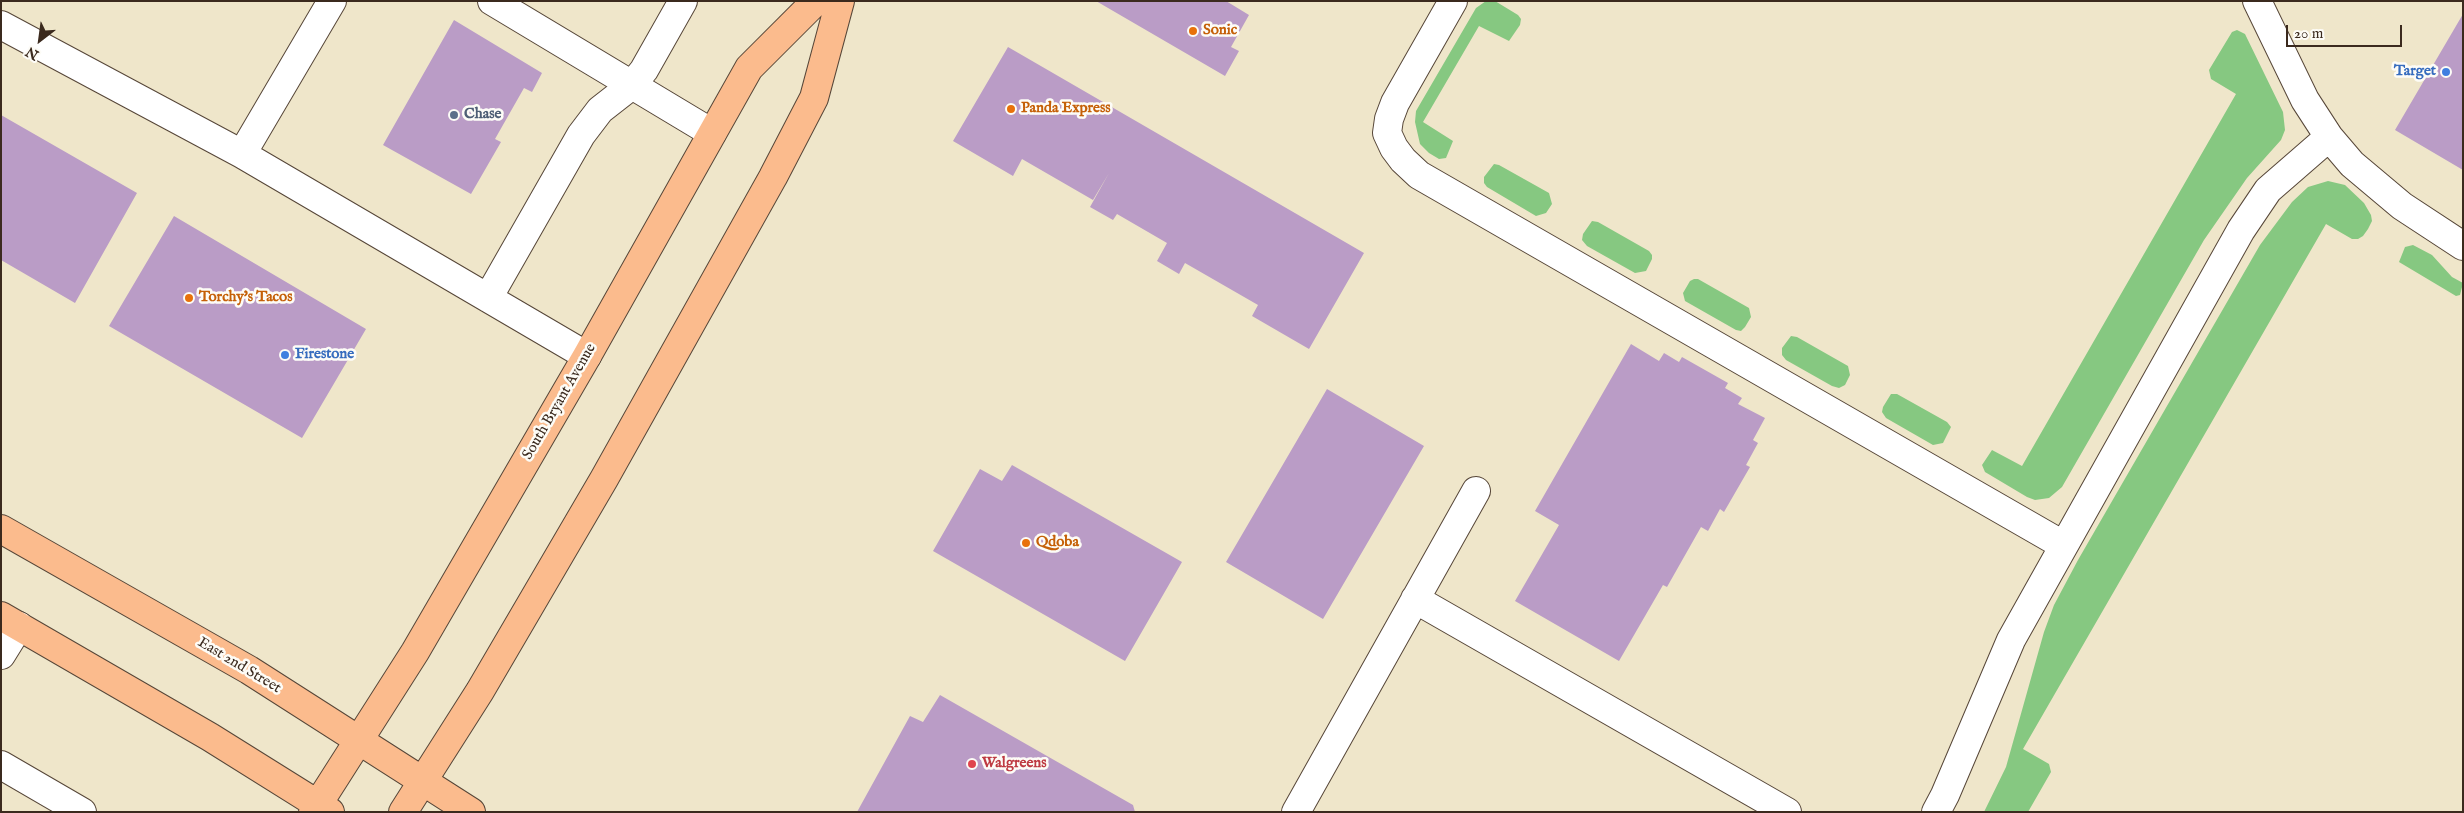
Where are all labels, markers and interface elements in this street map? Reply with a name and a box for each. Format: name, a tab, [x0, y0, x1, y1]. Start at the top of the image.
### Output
north arrow	[15, 15, 65, 65]
scale bar	[2289, 15, 2405, 47]
place label: Sonic	[1203, 22, 1237, 40]
text: 20 m	[2294, 24, 2323, 43]
marker: Sonic	[1187, 25, 1199, 37]
text: N	[23, 42, 42, 64]
place label: Target	[2394, 63, 2436, 81]
marker: Target	[2440, 66, 2452, 78]
place label: Panda Express	[1021, 100, 1111, 118]
marker: Panda Express	[1005, 103, 1017, 115]
place label: Chase	[464, 106, 501, 124]
marker: Chase	[448, 109, 460, 121]
place label: Torchy's Tacos	[199, 289, 292, 307]
marker: Torchy's Tacos	[183, 292, 195, 304]
street label: South Bryant Avenue	[519, 341, 601, 463]
place label: Firestone	[295, 346, 354, 364]
marker: Firestone	[279, 349, 291, 361]
place label: Qdoba	[1036, 534, 1079, 552]
marker: Qdoba	[1020, 537, 1032, 549]
street label: East 2nd Street	[194, 634, 284, 698]
place label: Walgreens	[982, 755, 1047, 773]
marker: Walgreens	[966, 758, 978, 770]

